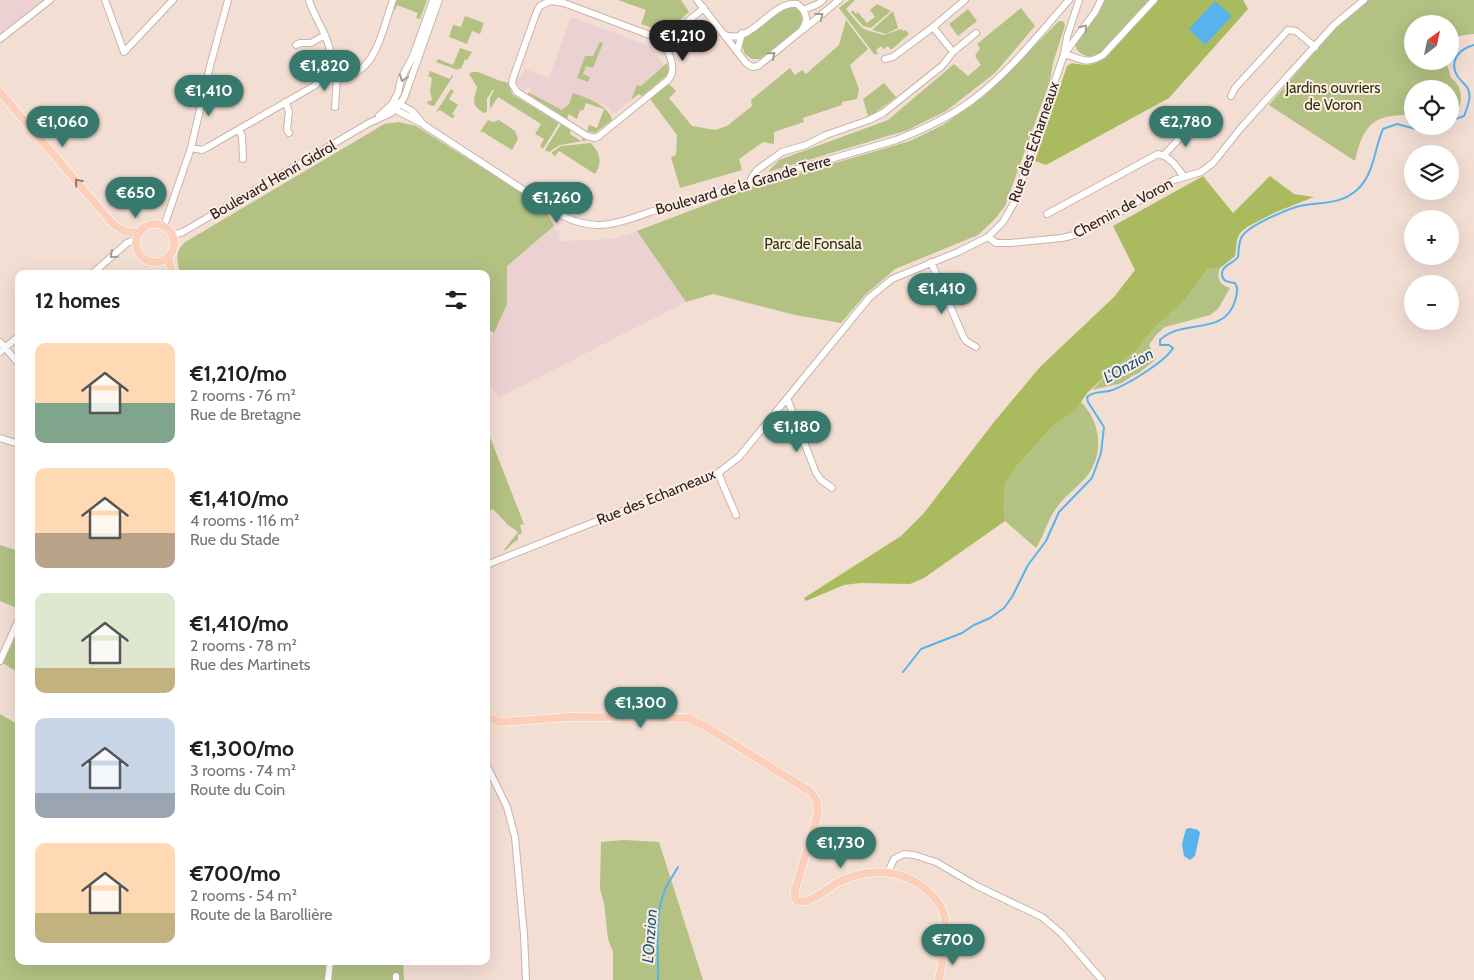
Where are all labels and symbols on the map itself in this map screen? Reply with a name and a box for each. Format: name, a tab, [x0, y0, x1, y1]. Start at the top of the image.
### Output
one-way arrow	[814, 13, 823, 21]
north arrow	[1404, 15, 1459, 70]
pin: €1,210	[642, 20, 724, 62]
one-way arrow	[1078, 25, 1086, 34]
pin: €1,820	[284, 49, 366, 92]
one-way arrow	[766, 51, 775, 60]
one-way arrow	[399, 73, 409, 82]
pin: €1,410	[168, 74, 250, 117]
street label: Rue des Echarneaux	[1005, 79, 1063, 205]
park label: Jardins ouvriers de Voron	[1285, 79, 1380, 114]
pin: €1,060	[22, 106, 104, 148]
pin: €2,780	[1145, 106, 1227, 148]
street label: Boulevard Henri Gidrol	[207, 136, 340, 223]
street label: Boulevard de la Grande Terre	[653, 151, 833, 219]
street label: Chemin de Voron	[1070, 174, 1176, 242]
pin: €650	[106, 176, 166, 219]
one-way arrow	[74, 179, 83, 188]
pin: €1,260	[516, 182, 598, 224]
park label: Parc de Fonsala	[764, 235, 863, 253]
one-way arrow	[110, 250, 119, 259]
pin: €1,410	[901, 272, 983, 315]
water label: L'Onzion	[1100, 344, 1157, 387]
pin: €1,180	[756, 410, 838, 453]
street label: Rue des Echarneaux	[594, 465, 718, 529]
pin: €1,300	[600, 686, 682, 729]
pin: €1,730	[800, 826, 882, 869]
water label: L'Onzion	[638, 908, 661, 964]
pin: €700	[923, 924, 983, 966]

